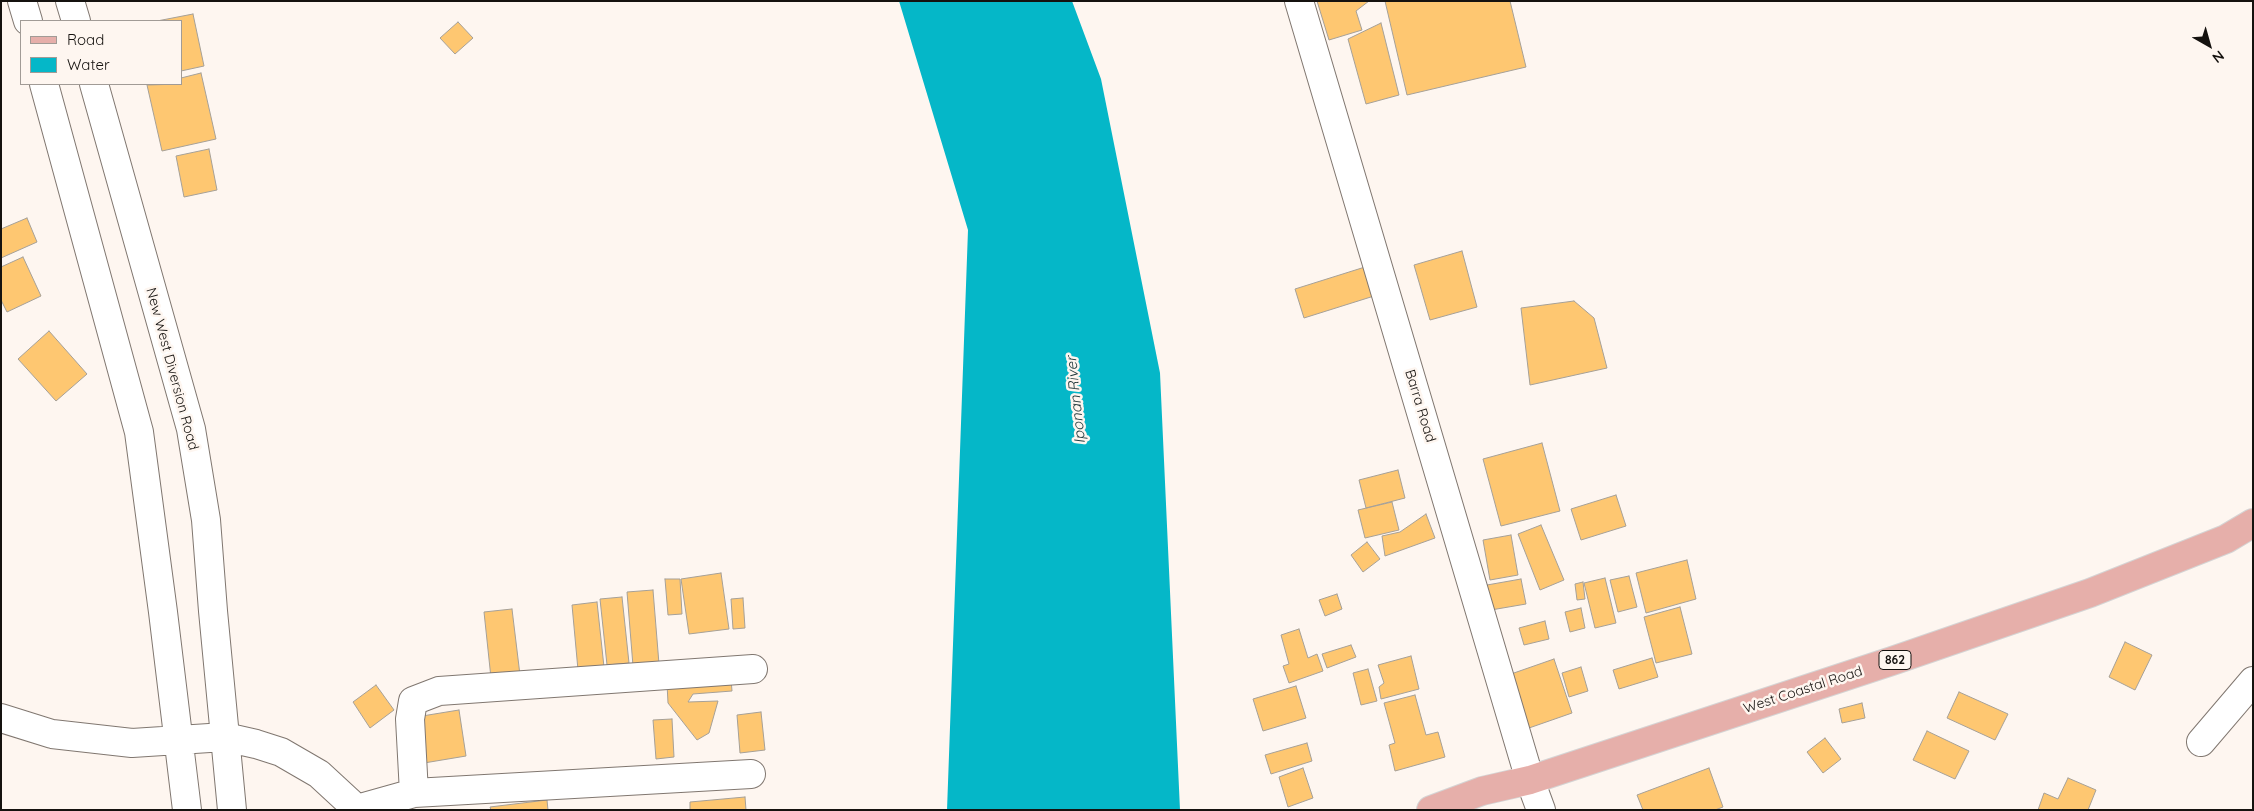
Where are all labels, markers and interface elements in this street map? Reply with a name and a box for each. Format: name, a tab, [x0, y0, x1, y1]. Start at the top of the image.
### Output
legend	[20, 20, 182, 85]
north arrow	[2184, 20, 2234, 70]
text: Road	[67, 30, 104, 49]
text: N	[2209, 47, 2228, 67]
text: Water	[67, 55, 110, 74]
street label: New West Diversion Road	[142, 286, 202, 452]
water label: Iponan River	[1062, 355, 1090, 445]
street label: Barra Road	[1401, 368, 1439, 444]
road number: 862	[1879, 650, 1911, 670]
street label: West Coastal Road	[1741, 663, 1865, 717]

